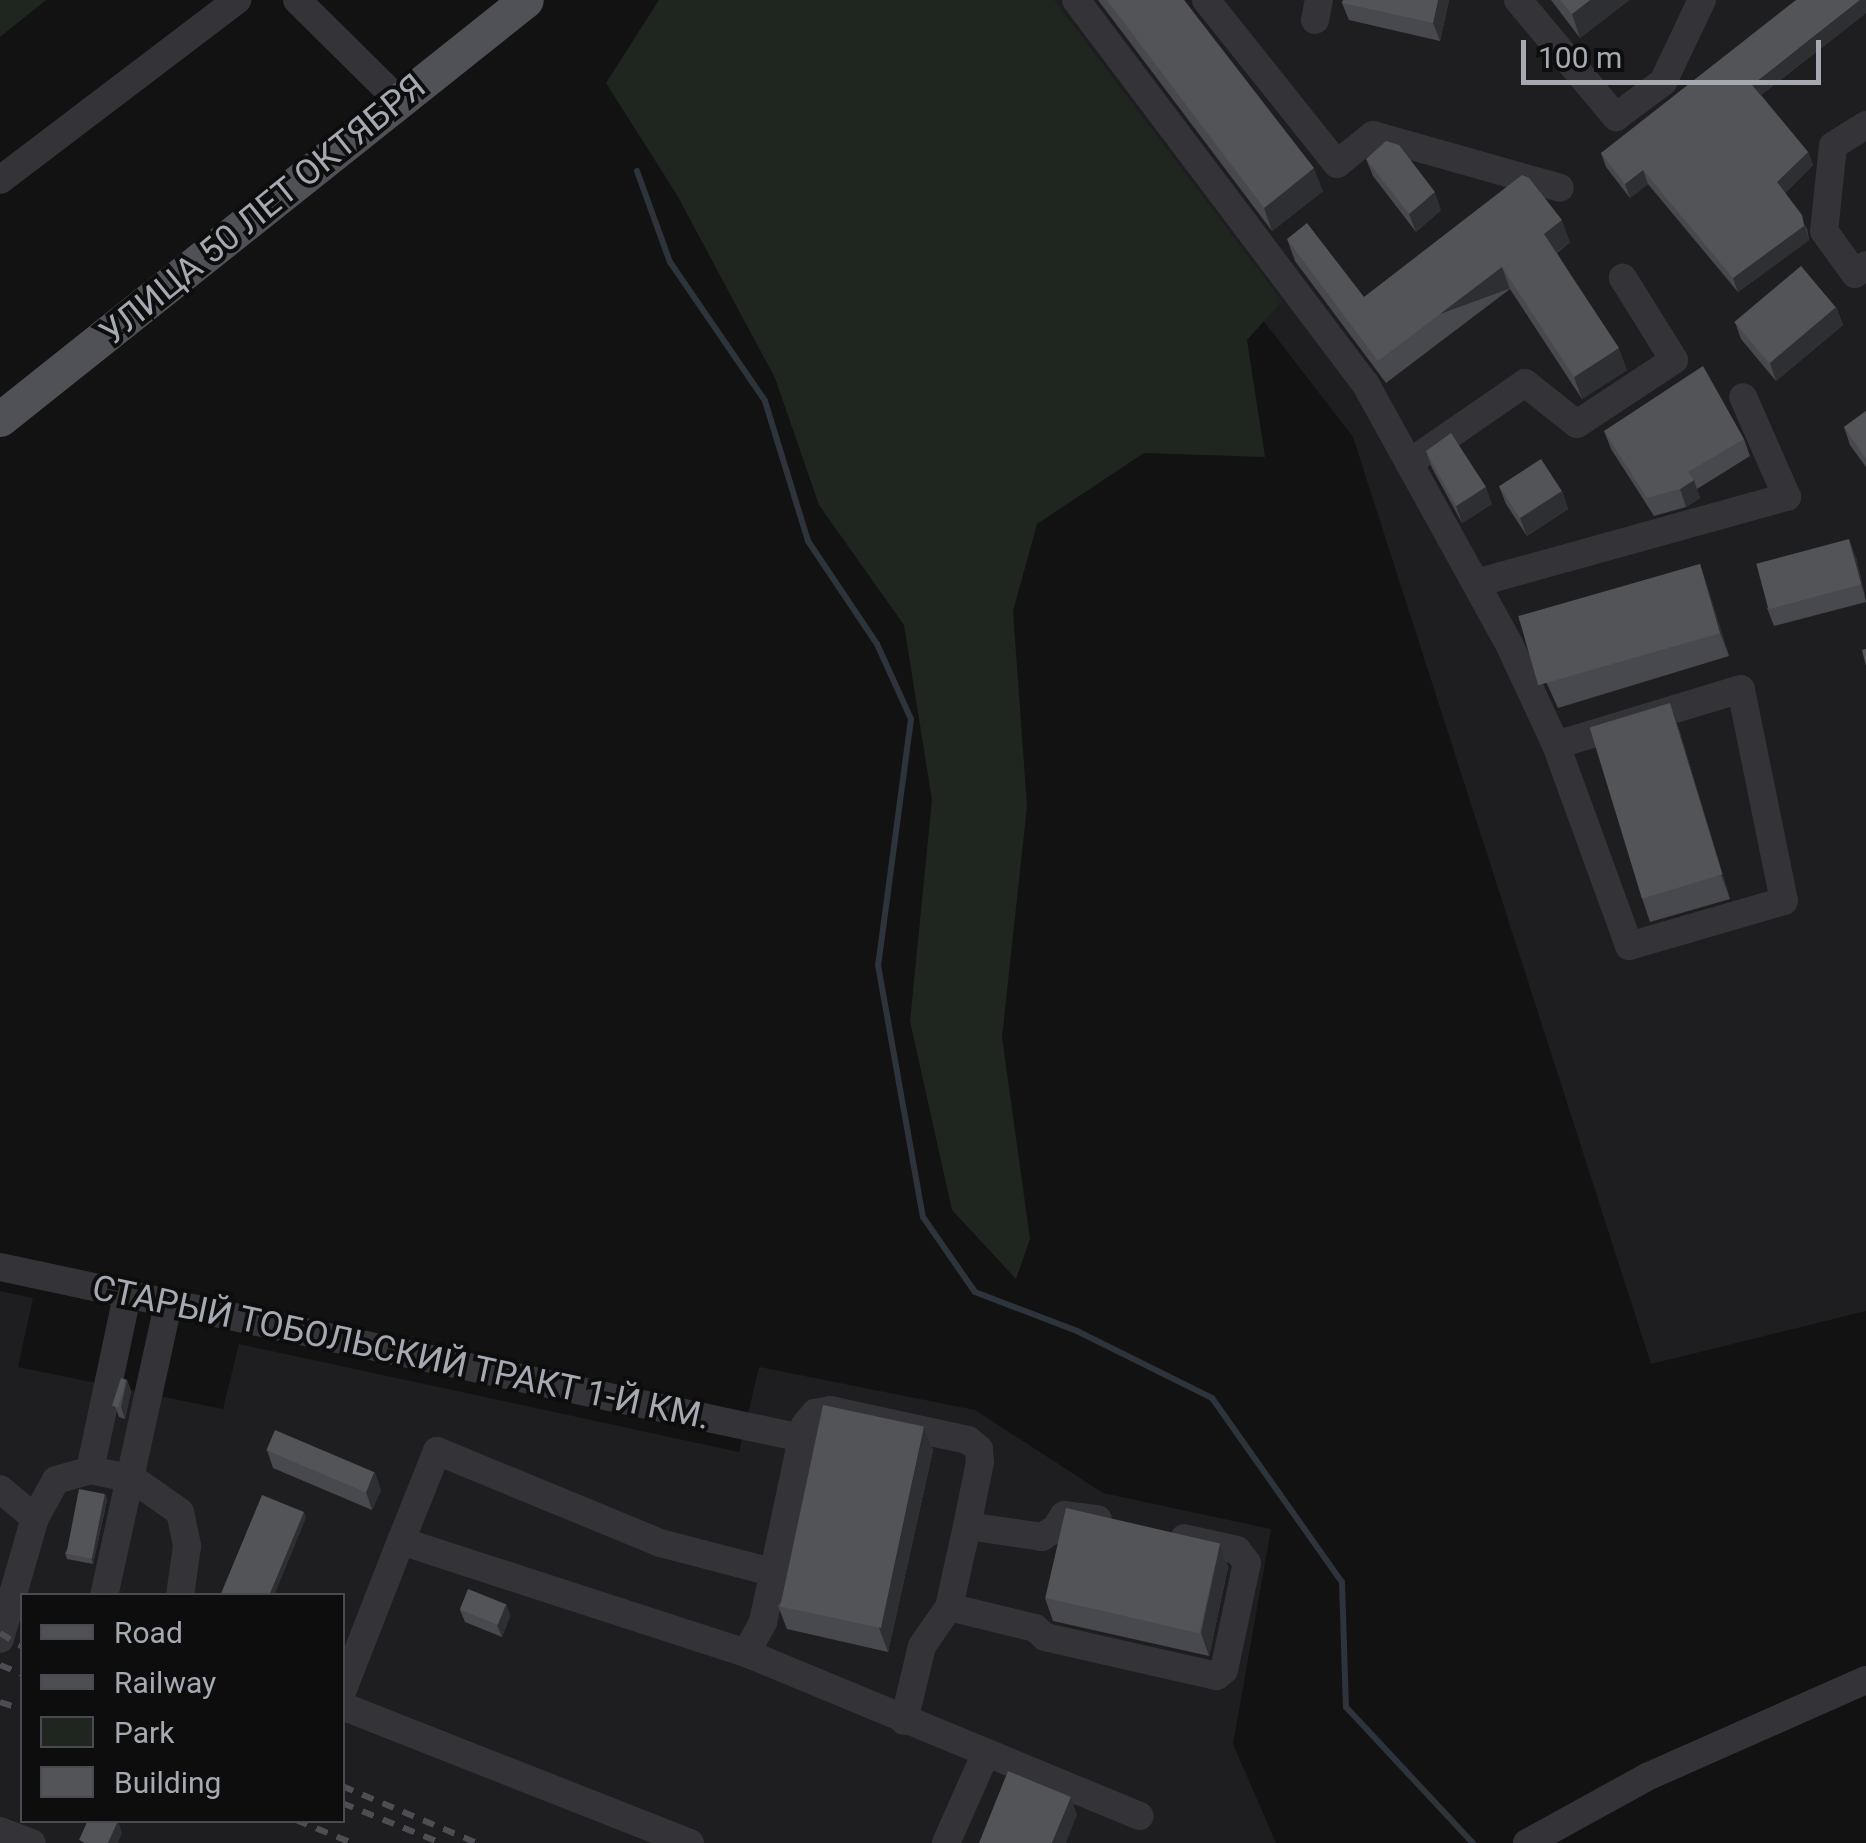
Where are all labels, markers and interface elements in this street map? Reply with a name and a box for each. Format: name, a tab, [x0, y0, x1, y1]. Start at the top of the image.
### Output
scale bar	[1526, 20, 1826, 82]
text: 100 m	[1538, 40, 1622, 75]
street label: УЛИЦА 50 ЛЕТ ОКТЯБРЯ	[92, 66, 434, 354]
street label: СТАРЫЙ ТОБОЛЬСКИЙ ТРАКТ 1-Й КМ.	[87, 1267, 715, 1439]
legend	[20, 1593, 345, 1823]
text: Road	[114, 1615, 183, 1650]
text: Railway	[114, 1665, 216, 1700]
text: Park	[114, 1715, 174, 1750]
text: Building	[114, 1765, 221, 1800]

